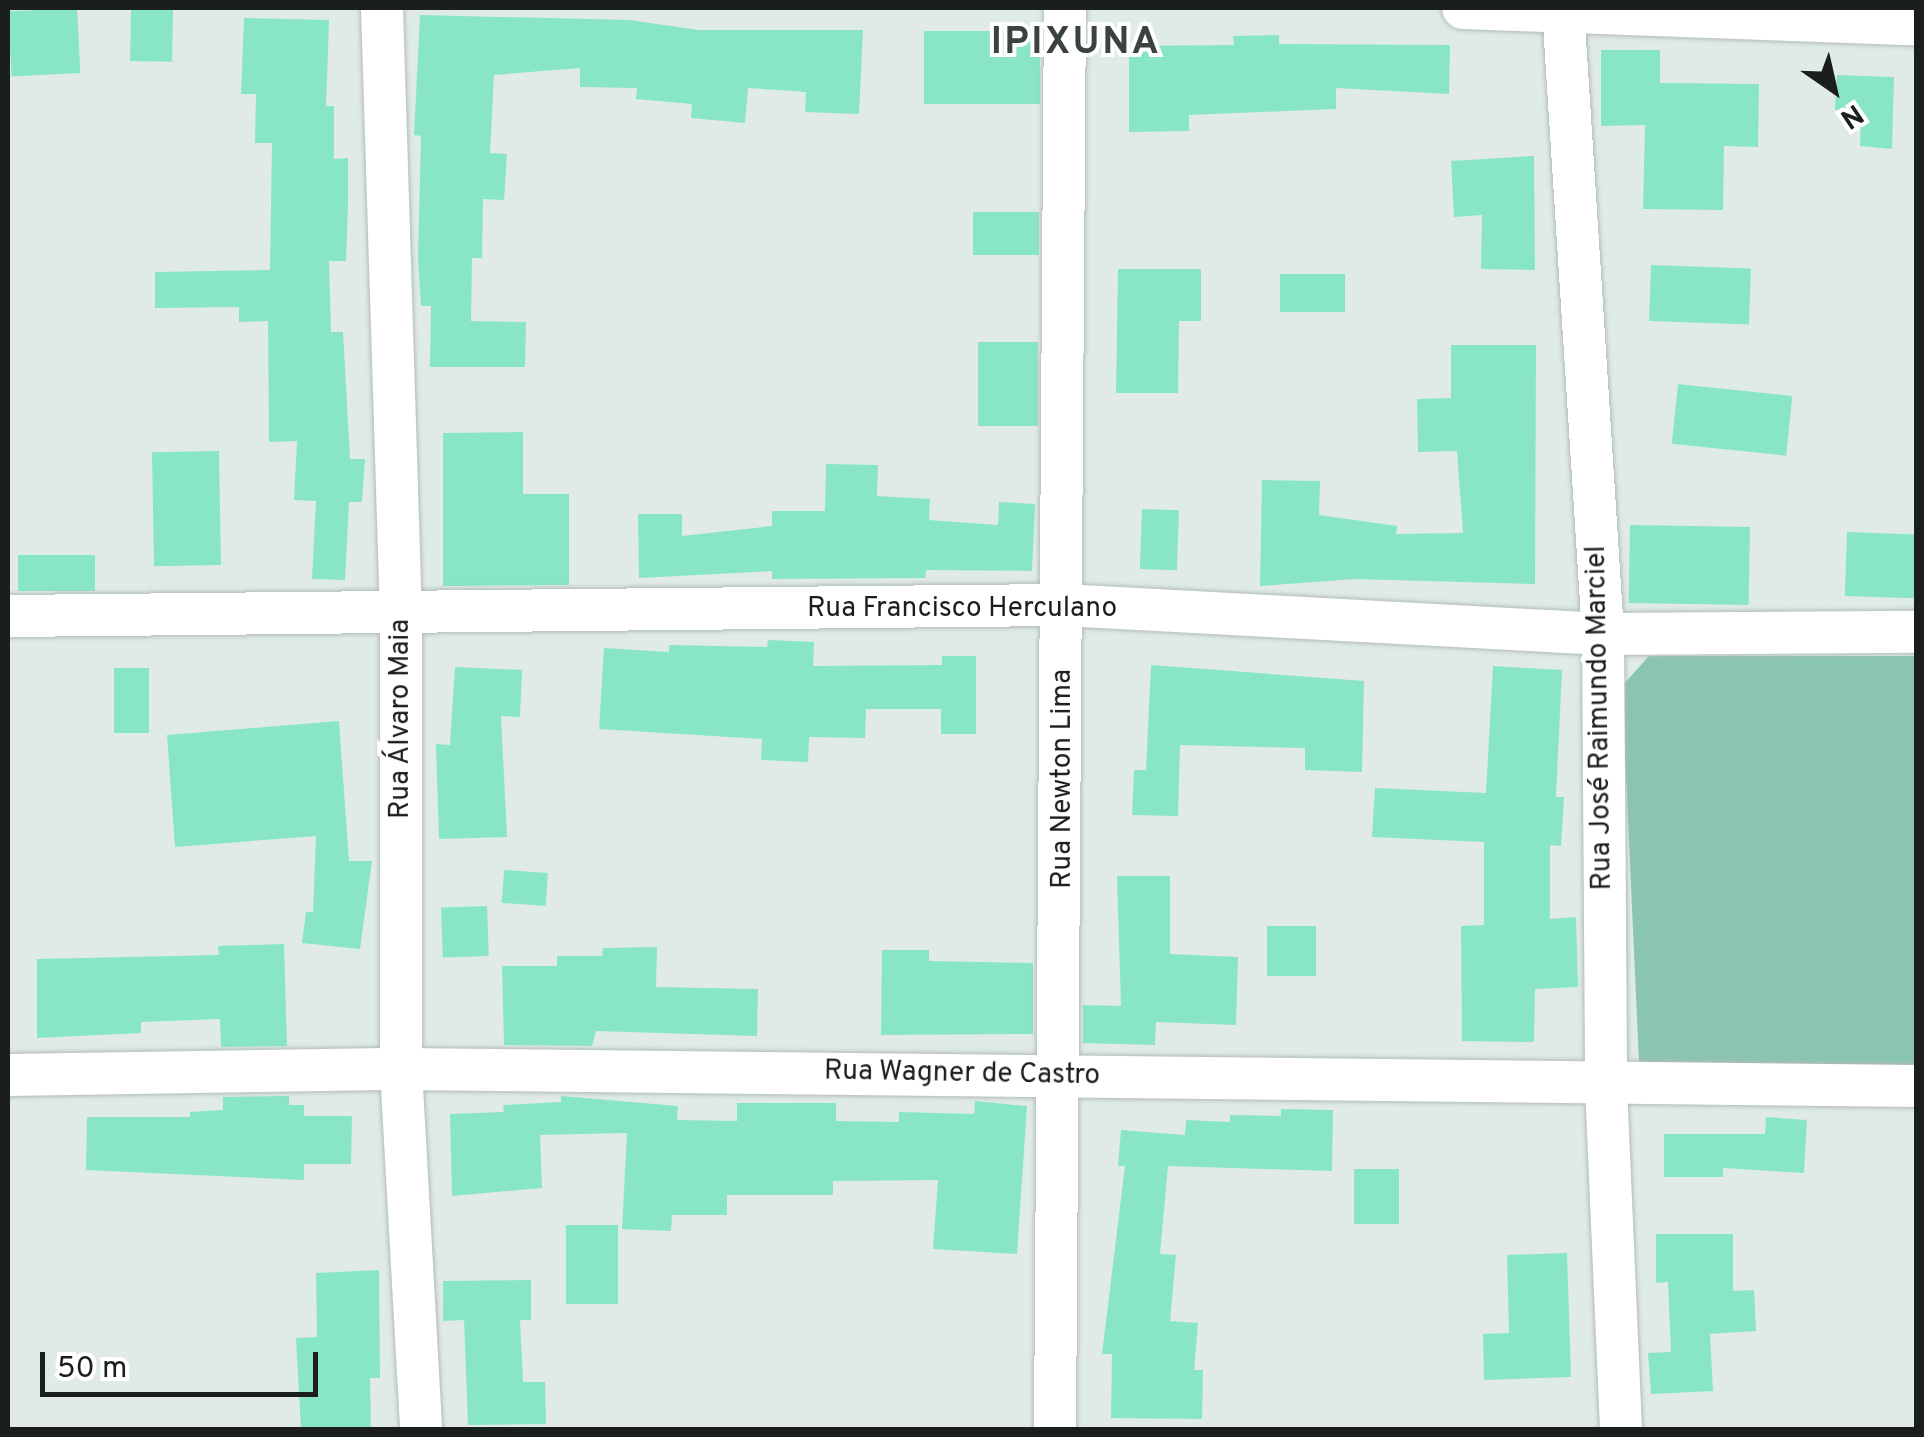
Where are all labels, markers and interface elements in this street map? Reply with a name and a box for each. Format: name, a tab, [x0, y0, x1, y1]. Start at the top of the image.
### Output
district label: IPIXUNA	[991, 21, 1161, 67]
north arrow	[1784, 40, 1884, 140]
text: N	[1832, 94, 1869, 135]
street label: Rua José Raimundo Marciel	[1580, 545, 1620, 891]
street label: Rua Francisco Herculano	[807, 592, 1117, 626]
street label: Rua Álvaro Maia	[384, 618, 418, 820]
street label: Rua Newton Lima	[1046, 669, 1080, 889]
street label: Rua Wagner de Castro	[823, 1055, 1101, 1093]
scale bar	[45, 1332, 322, 1394]
text: 50 m	[57, 1351, 127, 1388]

